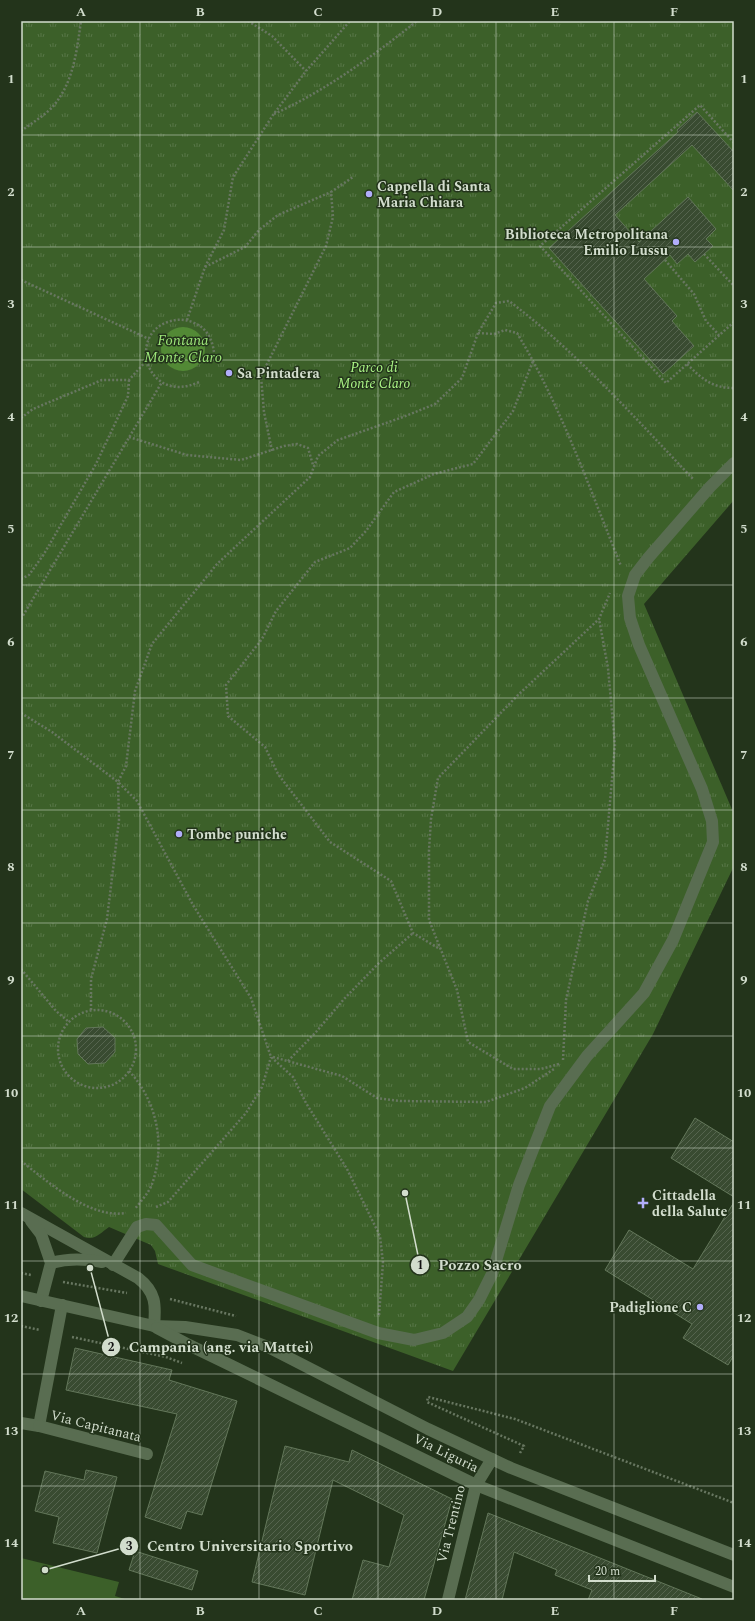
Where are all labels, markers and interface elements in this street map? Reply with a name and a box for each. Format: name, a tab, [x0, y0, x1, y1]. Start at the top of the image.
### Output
text: A	[76, 2, 86, 22]
text: B	[195, 2, 205, 22]
text: C	[313, 2, 323, 22]
text: D	[432, 2, 442, 22]
text: E	[551, 2, 560, 22]
text: F	[670, 2, 678, 22]
text: 1	[7, 69, 15, 89]
text: 1	[740, 69, 748, 89]
place label: Cappella di Santa Maria Chiara	[377, 176, 491, 213]
text: 2	[7, 182, 15, 202]
text: 2	[740, 182, 748, 202]
marker: Cappella di Santa Maria Chiara	[364, 189, 374, 199]
place label: Biblioteca Metropolitana Emilio Lussu	[505, 224, 669, 261]
marker: Biblioteca Metropolitana Emilio Lussu	[671, 237, 681, 247]
text: 3	[7, 294, 15, 314]
text: 3	[740, 294, 748, 314]
water label: Fontana Monte Claro	[144, 329, 222, 369]
park label: Parco di Monte Claro	[338, 357, 410, 394]
place label: Sa Pintadera	[237, 363, 320, 384]
marker: Sa Pintadera	[224, 368, 234, 378]
text: 4	[7, 407, 15, 427]
text: 4	[740, 407, 748, 427]
text: 5	[7, 519, 15, 539]
text: 5	[740, 519, 748, 539]
text: 6	[7, 632, 15, 652]
text: 6	[740, 632, 748, 652]
text: 7	[7, 745, 15, 765]
text: 7	[740, 745, 748, 765]
place label: Tombe puniche	[187, 824, 287, 845]
marker: Tombe puniche	[174, 829, 184, 839]
text: 8	[7, 857, 15, 877]
text: 8	[740, 857, 748, 877]
text: 9	[7, 970, 15, 990]
text: 9	[740, 970, 748, 990]
text: 10	[4, 1083, 18, 1103]
text: 10	[737, 1083, 751, 1103]
place label: Cittadella della Salute	[652, 1185, 727, 1222]
text: 11	[4, 1195, 18, 1215]
text: 11	[737, 1195, 751, 1215]
marker: Cittadella della Salute	[637, 1197, 649, 1209]
callout: Pozzo Sacro	[410, 1252, 530, 1279]
text: Pozzo Sacro	[438, 1254, 522, 1277]
text: 1	[417, 1256, 423, 1275]
place label: Padiglione C	[609, 1297, 692, 1318]
marker: Padiglione C	[695, 1302, 705, 1312]
text: 12	[4, 1308, 18, 1328]
text: 12	[737, 1308, 751, 1328]
callout: Campania (ang. via Mattei)	[101, 1333, 321, 1360]
text: Campania (ang. via Mattei)	[129, 1336, 313, 1359]
text: 2	[108, 1338, 115, 1357]
street label: Via Capitanata	[48, 1405, 144, 1447]
text: 13	[4, 1421, 18, 1441]
text: 13	[737, 1421, 751, 1441]
street label: Via Liguria	[410, 1428, 482, 1478]
street label: Via Trentino	[431, 1483, 471, 1565]
callout: Centro Universitario Sportivo	[119, 1532, 361, 1559]
text: 14	[4, 1533, 19, 1553]
text: 14	[737, 1533, 752, 1553]
text: Centro Universitario Sportivo	[147, 1535, 353, 1558]
text: 3	[126, 1537, 133, 1556]
scale bar	[589, 1557, 655, 1583]
text: 20 m	[595, 1562, 620, 1581]
text: A	[76, 1601, 86, 1621]
text: B	[195, 1601, 205, 1621]
text: C	[313, 1601, 323, 1621]
text: D	[432, 1601, 442, 1621]
text: E	[551, 1601, 560, 1621]
text: F	[670, 1601, 678, 1621]

